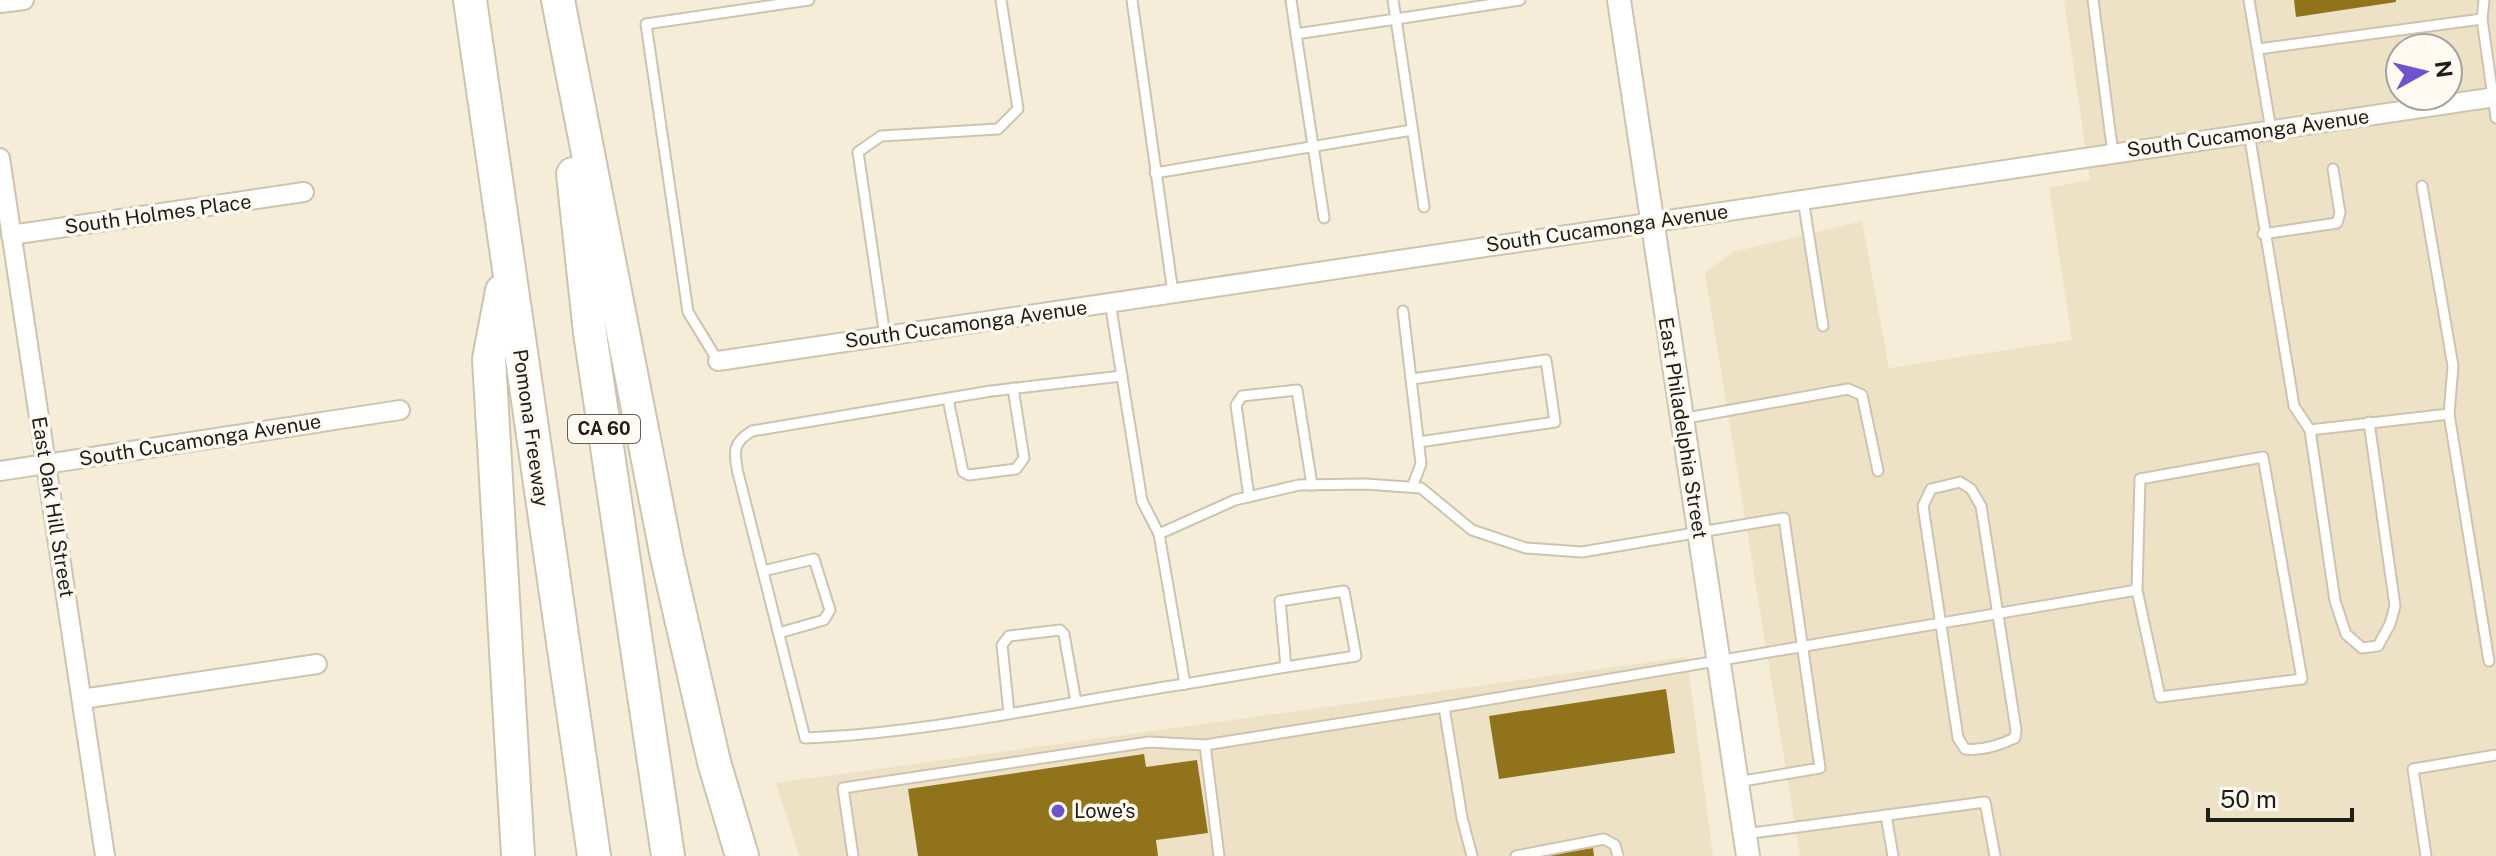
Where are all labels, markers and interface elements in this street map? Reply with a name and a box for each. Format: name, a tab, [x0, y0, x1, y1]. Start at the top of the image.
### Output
north arrow	[2384, 32, 2464, 112]
text: N	[2430, 59, 2458, 80]
street label: South Cucamonga Avenue	[2125, 104, 2371, 162]
street label: South Holmes Place	[63, 189, 253, 239]
street label: South Cucamonga Avenue	[1484, 199, 1730, 257]
street label: South Cucamonga Avenue	[843, 295, 1089, 353]
street label: East Philadelphia Street	[1654, 315, 1712, 541]
street label: Pomona Freeway	[508, 348, 554, 509]
street label: South Cucamonga Avenue	[77, 409, 323, 471]
street label: East Oak Hill Street	[27, 415, 79, 599]
road number: CA 60	[568, 415, 640, 443]
scale bar	[2208, 772, 2352, 822]
text: 50 m	[2220, 785, 2277, 813]
place label: Lowe's	[1074, 799, 1135, 823]
marker: Lowe's	[1049, 802, 1067, 820]

